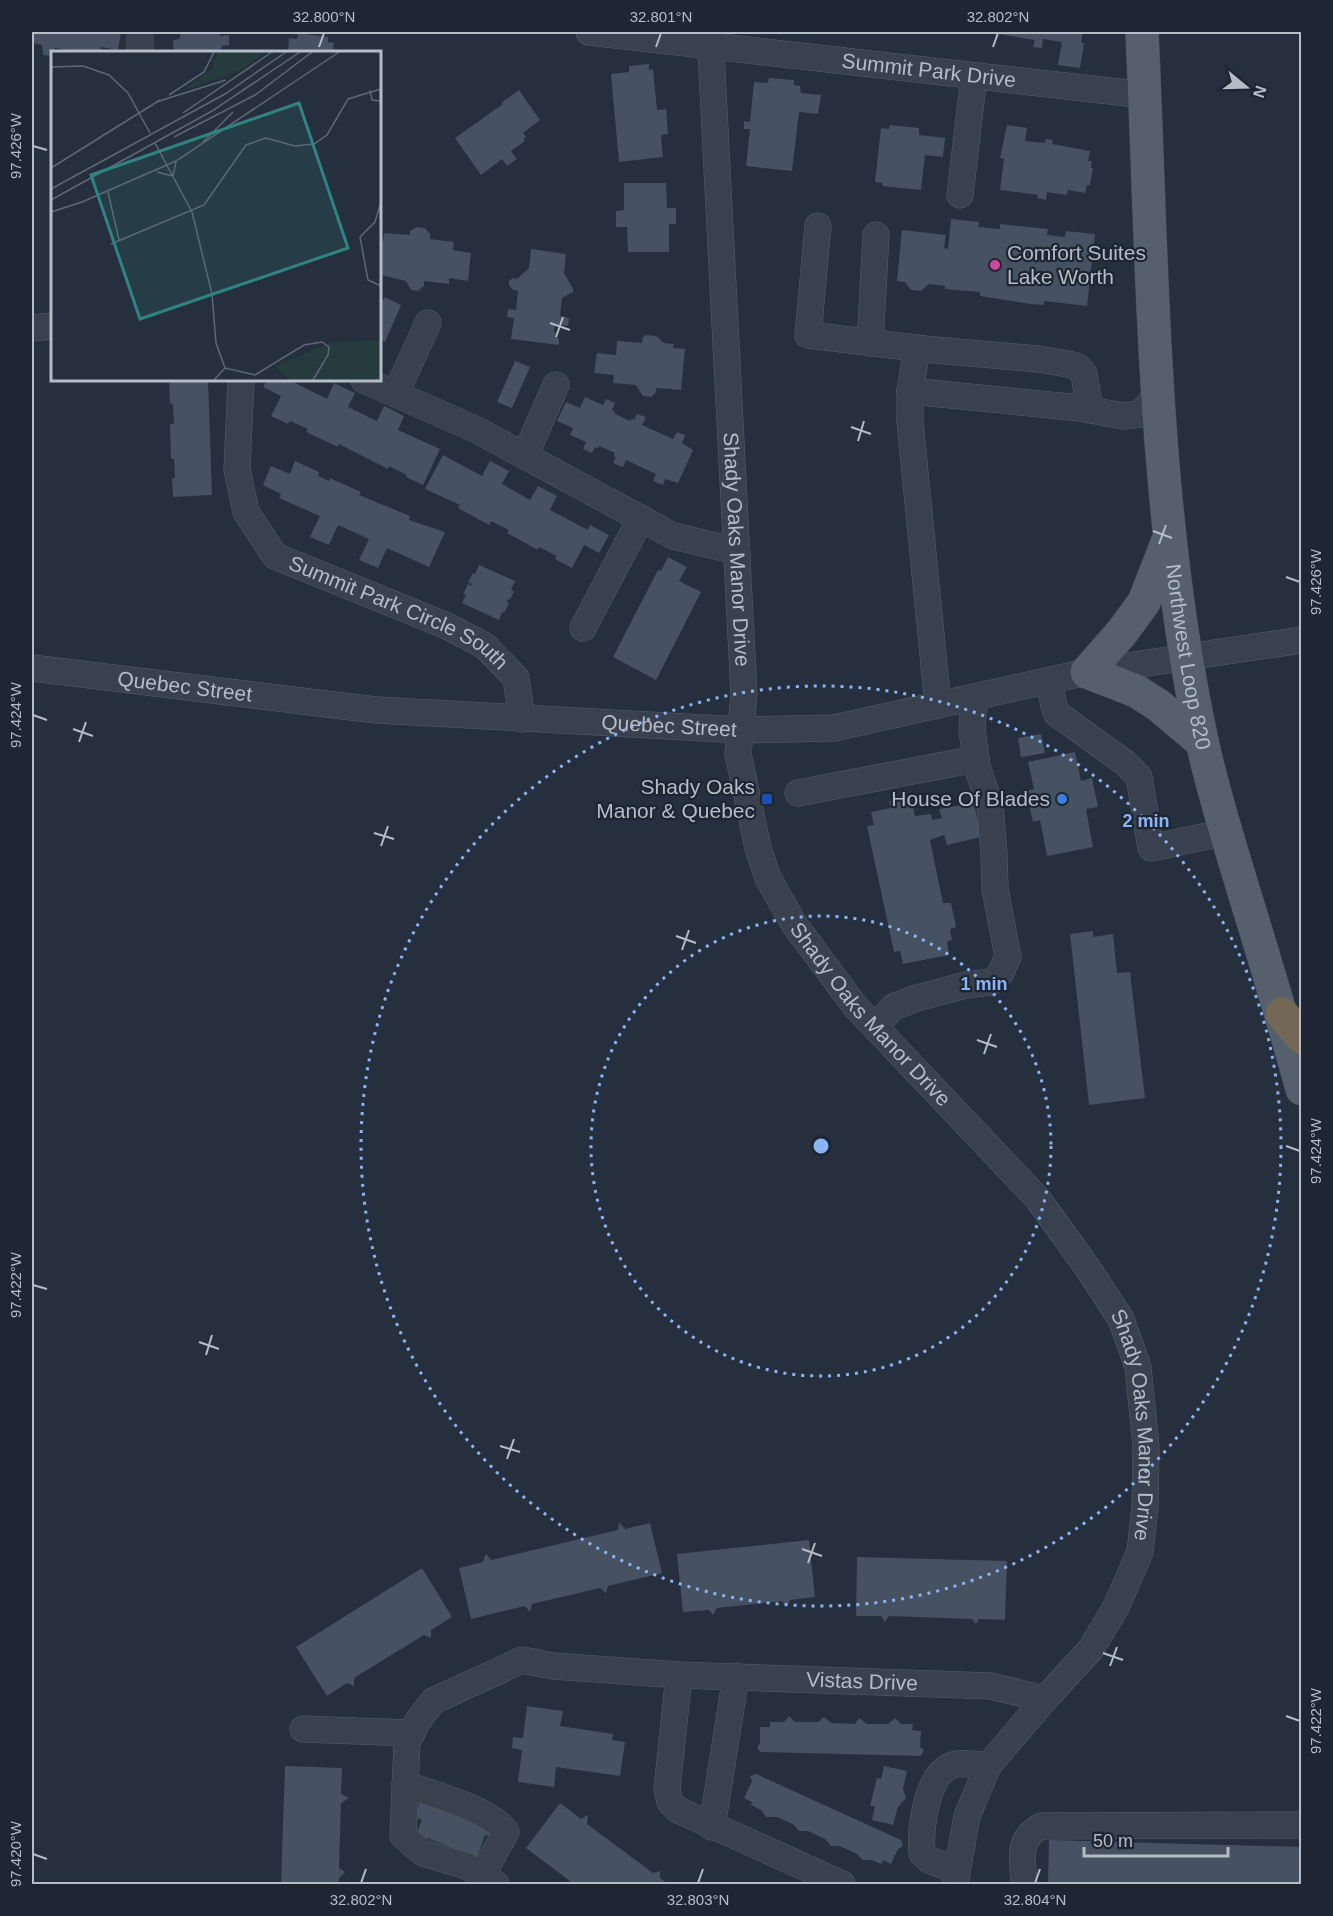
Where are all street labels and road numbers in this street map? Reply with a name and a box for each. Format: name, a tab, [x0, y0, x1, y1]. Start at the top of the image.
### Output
street label: Summit Park Drive	[841, 49, 1017, 91]
street label: Shady Oaks Manor Drive	[720, 431, 755, 667]
street label: Summit Park Circle South	[286, 551, 513, 674]
street label: Northwest Loop 820	[1162, 562, 1216, 752]
street label: Quebec Street	[116, 667, 254, 706]
street label: Quebec Street	[601, 710, 737, 741]
street label: Shady Oaks Manor Drive	[786, 918, 956, 1110]
street label: Shady Oaks Manor Drive	[1107, 1305, 1158, 1542]
street label: Vistas Drive	[806, 1667, 918, 1694]

